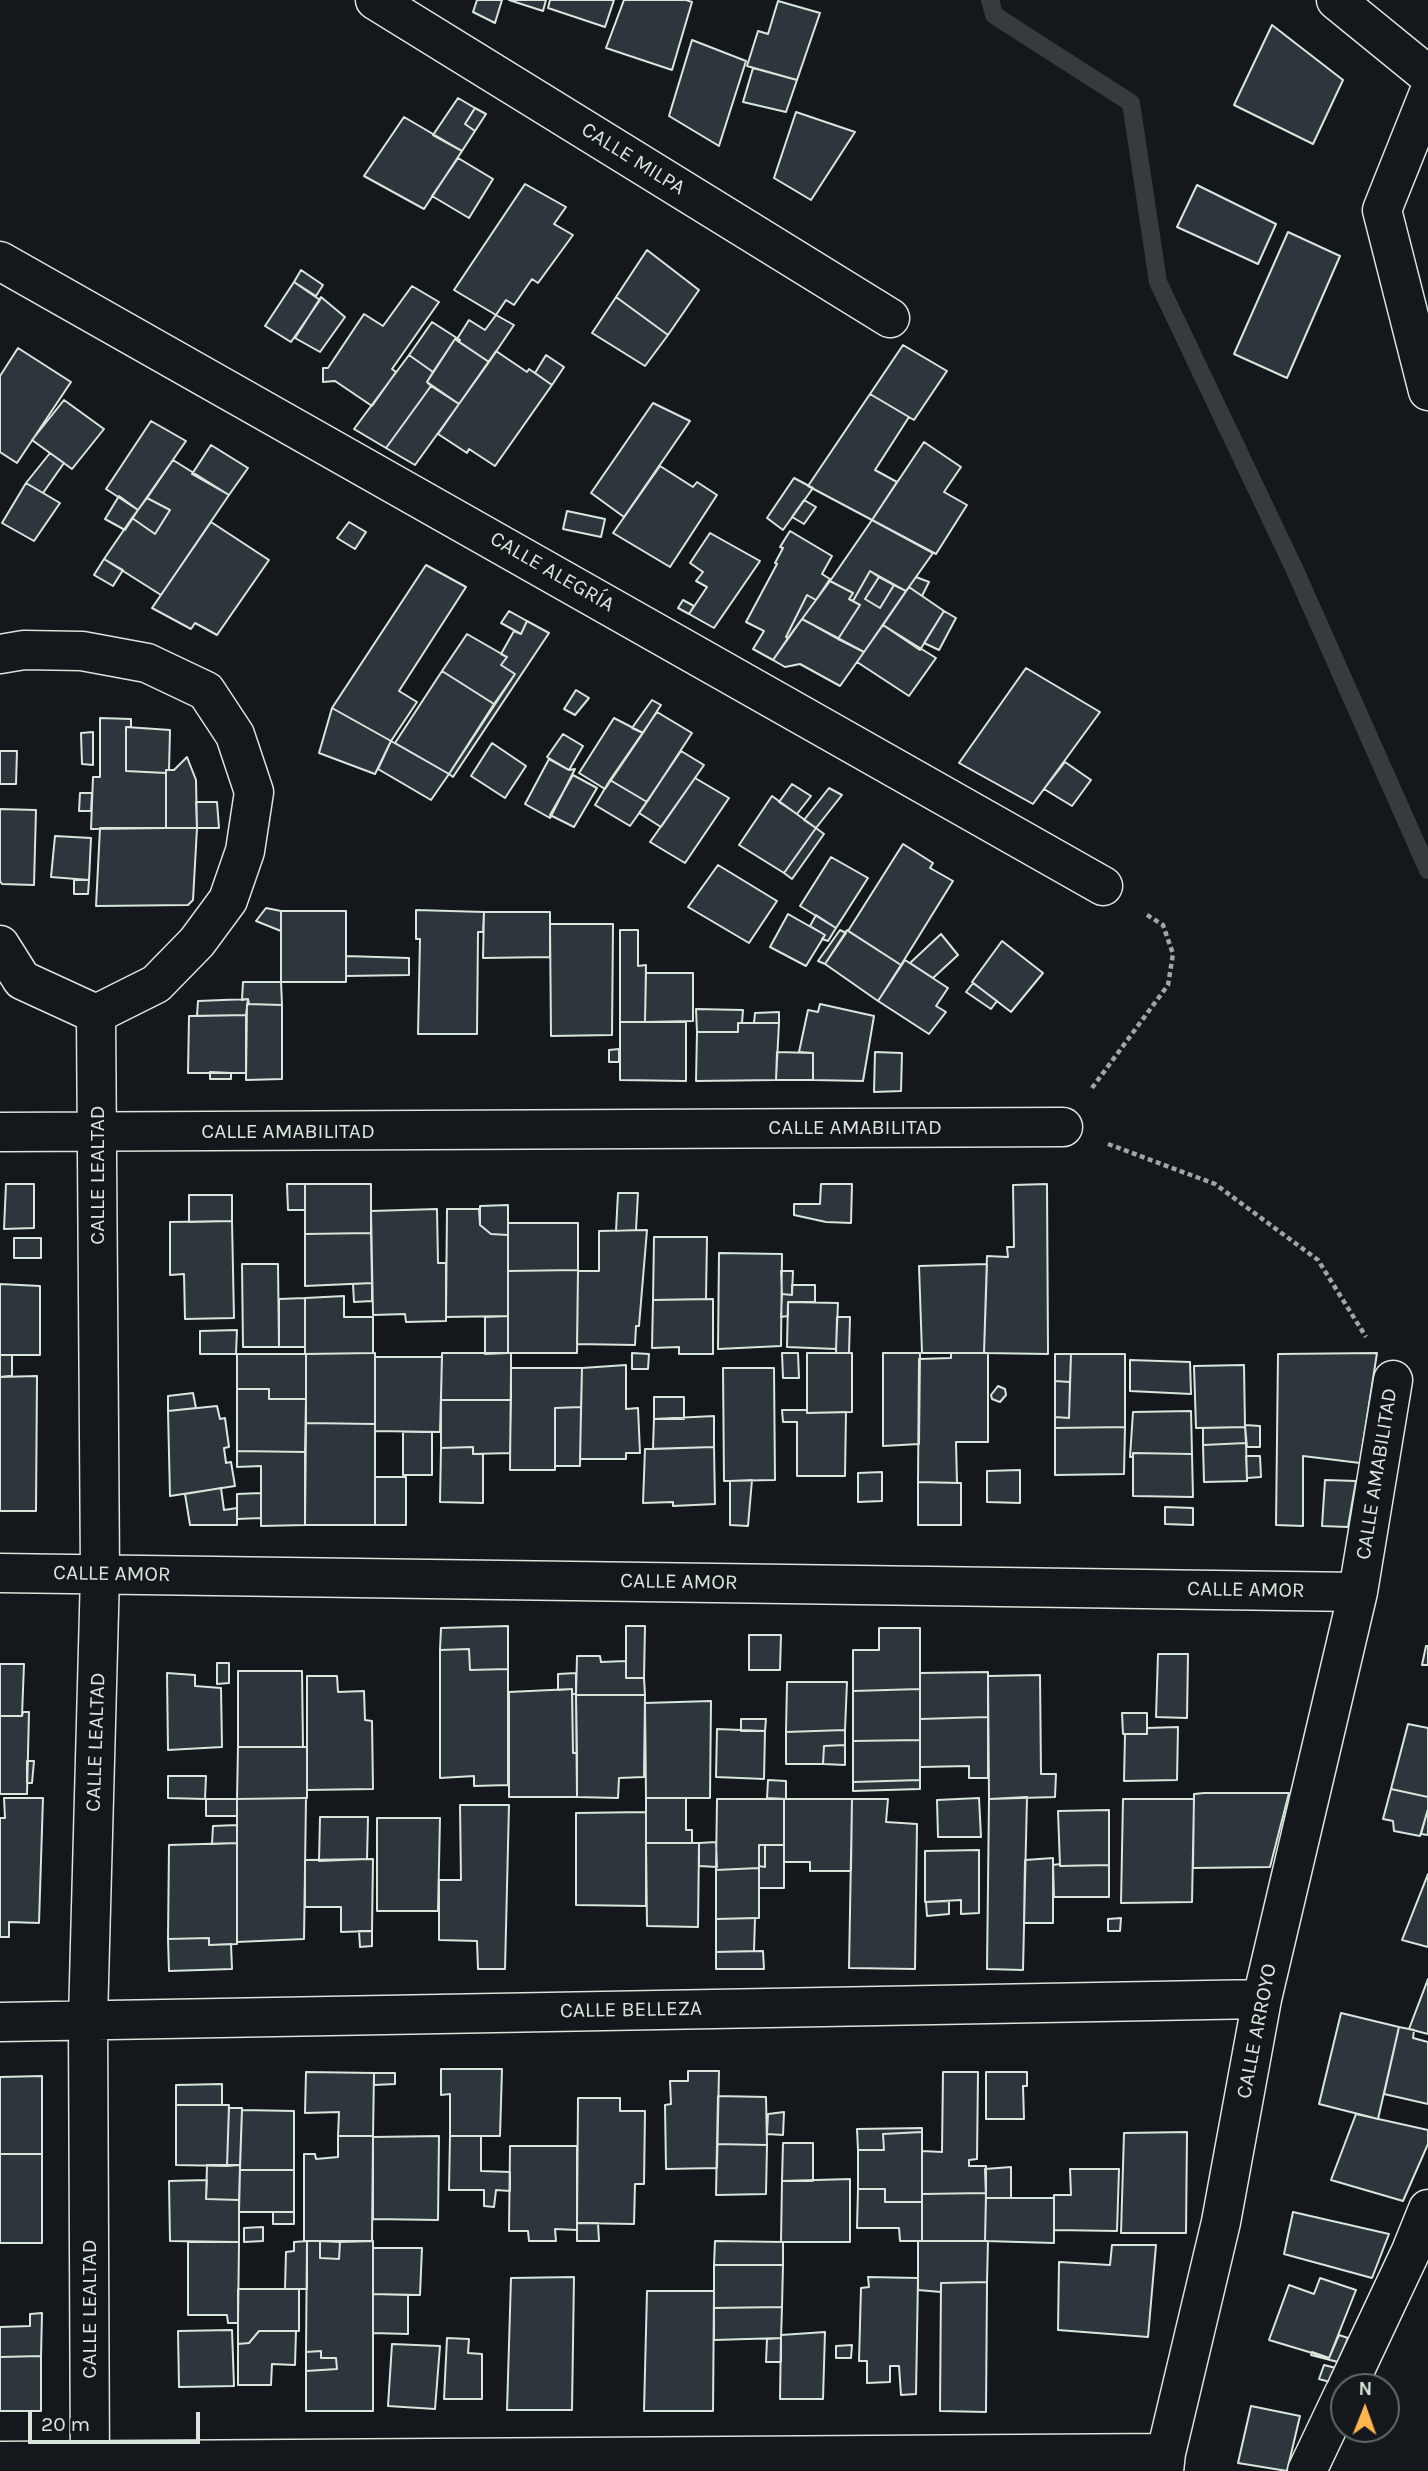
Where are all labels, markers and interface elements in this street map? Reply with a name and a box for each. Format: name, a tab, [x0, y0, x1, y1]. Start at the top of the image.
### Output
street label: CALLE MILPA	[576, 117, 690, 201]
street label: CALLE ALEGRÍA	[485, 526, 619, 618]
street label: CALLE LEALTAD	[85, 1105, 111, 1245]
street label: CALLE AMABILITAD	[768, 1115, 942, 1141]
street label: CALLE AMABILITAD	[201, 1119, 375, 1145]
street label: CALLE AMABILITAD	[1351, 1386, 1403, 1562]
street label: CALLE AMOR	[53, 1560, 171, 1588]
street label: CALLE AMOR	[620, 1568, 738, 1596]
street label: CALLE AMOR	[1187, 1576, 1305, 1604]
street label: CALLE LEALTAD	[81, 1672, 111, 1812]
street label: CALLE ARROYO	[1232, 1961, 1282, 2101]
street label: CALLE BELLEZA	[560, 1996, 702, 2024]
street label: CALLE LEALTAD	[77, 2239, 103, 2379]
north arrow	[1330, 2373, 1400, 2443]
text: N	[1358, 2378, 1372, 2400]
scale bar	[32, 2398, 203, 2442]
text: 20 m	[41, 2412, 90, 2436]

